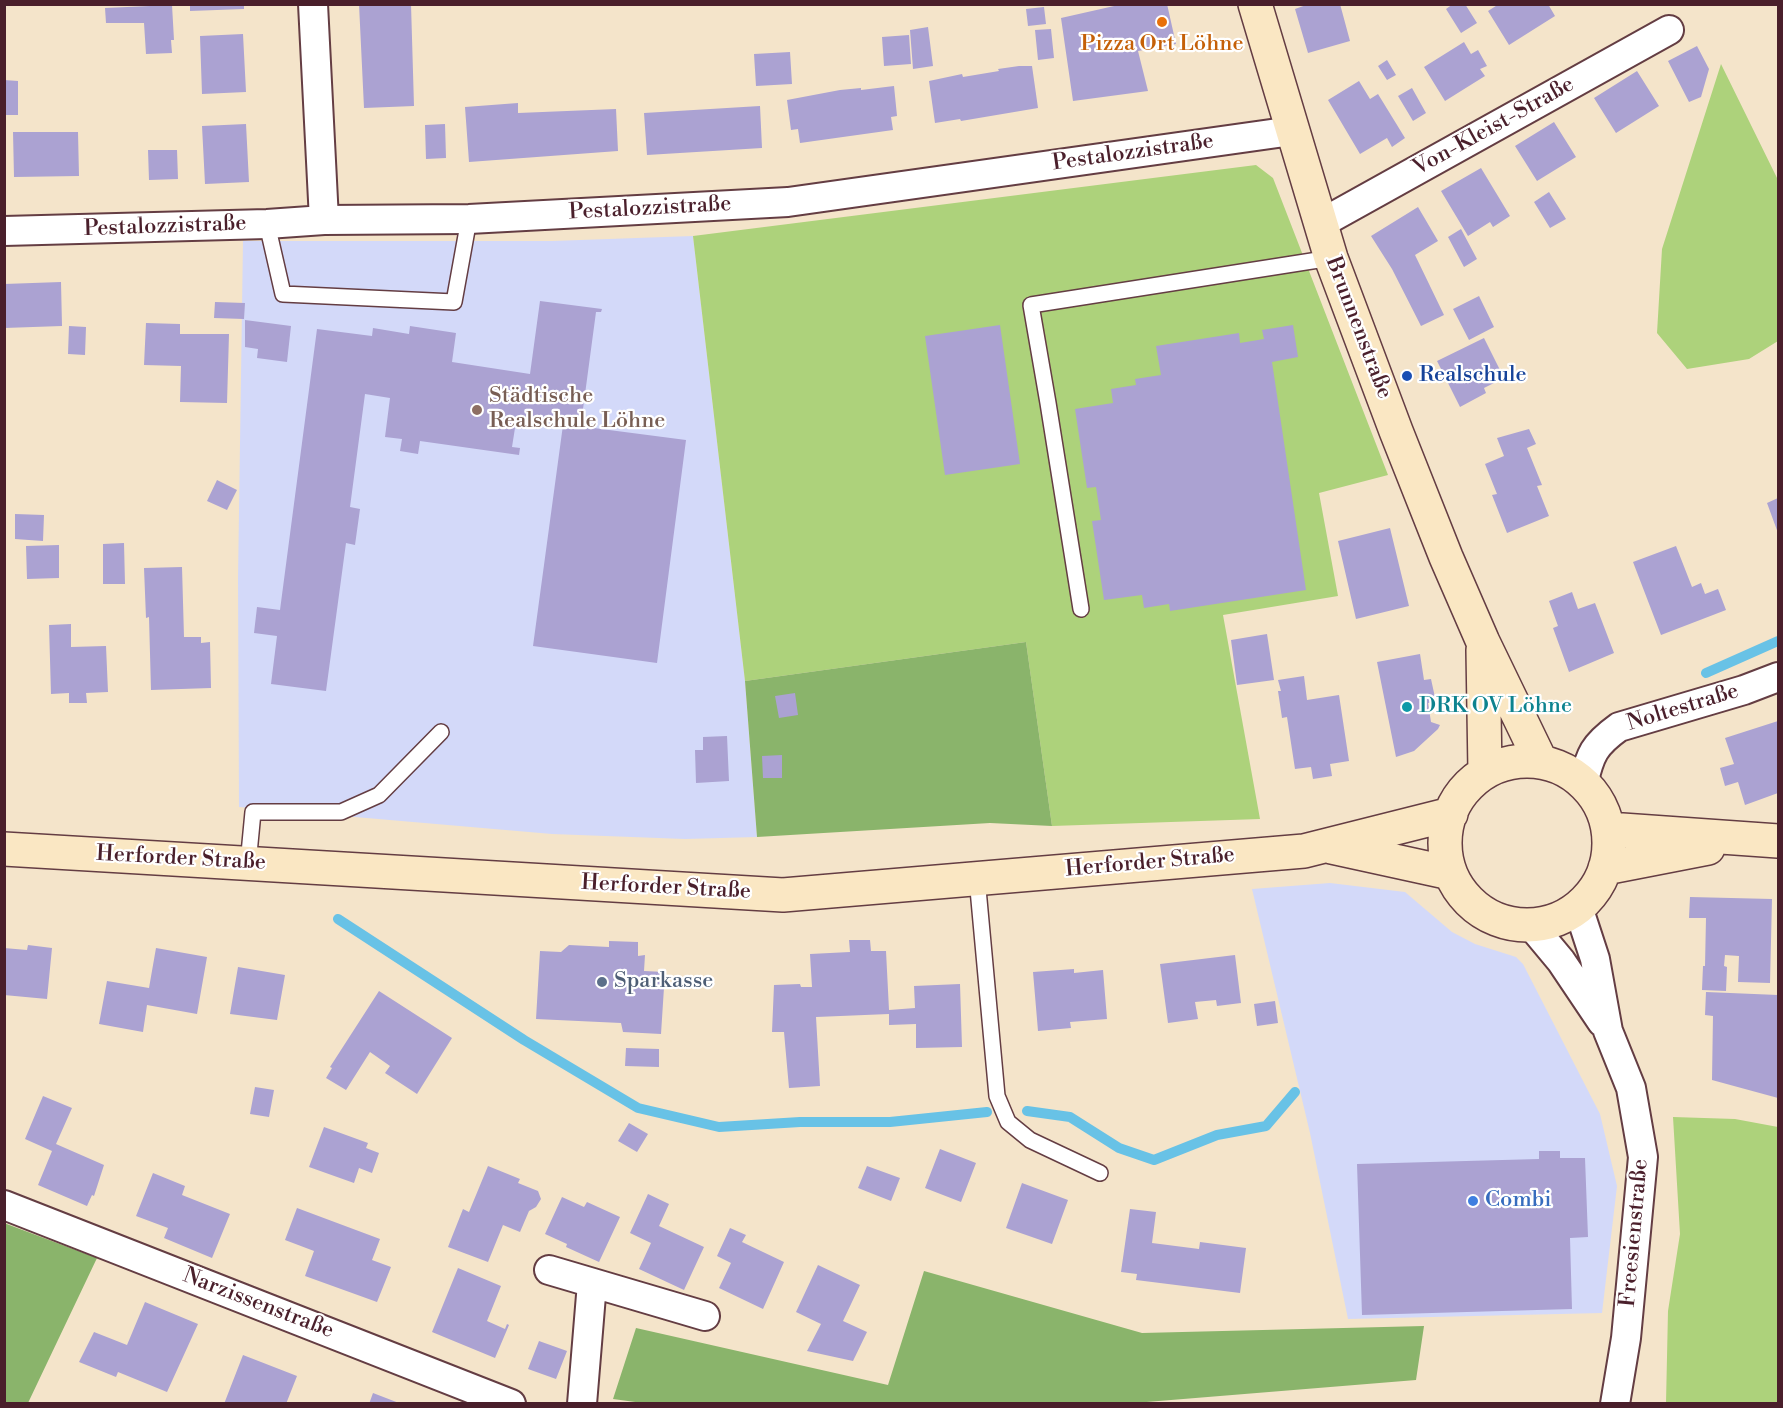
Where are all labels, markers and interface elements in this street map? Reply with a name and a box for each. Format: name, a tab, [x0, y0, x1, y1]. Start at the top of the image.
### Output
marker: Pizza Ort Löhne	[1155, 15, 1169, 29]
place label: Pizza Ort Löhne	[1081, 32, 1243, 58]
street label: Von-Kleist-Straße	[1409, 72, 1579, 182]
street label: Pestalozzistraße	[1051, 129, 1215, 177]
street label: Pestalozzistraße	[568, 192, 732, 226]
street label: Pestalozzistraße	[83, 211, 247, 243]
street label: Brunnenstraße	[1319, 253, 1397, 403]
place label: Realschule	[1419, 363, 1527, 389]
marker: Realschule	[1400, 369, 1414, 383]
place label: Städtische Realschule Löhne	[489, 384, 665, 436]
marker: Städtische Realschule Löhne	[470, 403, 484, 417]
street label: Noltestraße	[1624, 679, 1742, 737]
place label: DRK OV Löhne	[1419, 694, 1572, 720]
marker: DRK OV Löhne	[1400, 700, 1414, 714]
street label: Herforder Straße	[95, 841, 267, 877]
street label: Herforder Straße	[1064, 842, 1236, 884]
street label: Herforder Straße	[580, 870, 752, 906]
place label: Sparkasse	[614, 969, 713, 995]
marker: Sparkasse	[595, 975, 609, 989]
street label: Freesienstraße	[1615, 1158, 1655, 1308]
place label: Combi	[1485, 1188, 1552, 1214]
marker: Combi	[1466, 1194, 1480, 1208]
street label: Narzissenstraße	[179, 1263, 337, 1345]

